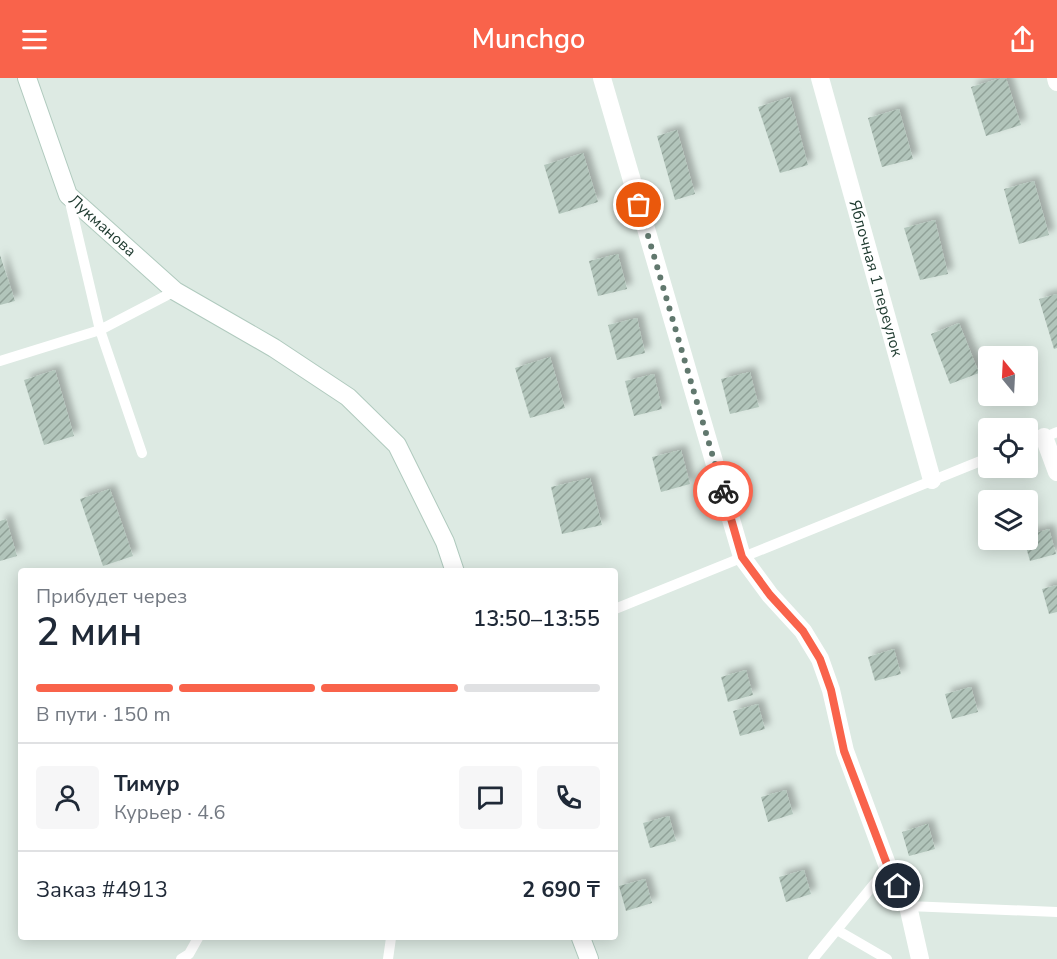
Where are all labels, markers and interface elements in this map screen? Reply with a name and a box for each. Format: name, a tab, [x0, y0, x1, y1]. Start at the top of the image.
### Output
text: Munchgo	[472, 21, 585, 58]
icon: menu	[18, 23, 51, 56]
icon: share	[1006, 23, 1039, 56]
pin	[613, 179, 664, 230]
icon: bag	[622, 188, 655, 221]
street label: Лукманова	[64, 190, 141, 262]
street label: Яблочная 1 переулок	[843, 197, 908, 360]
north arrow	[978, 346, 1038, 406]
map controls	[978, 346, 1038, 550]
button: locate	[978, 418, 1038, 478]
courier	[693, 461, 753, 521]
icon: bike	[707, 475, 740, 508]
button: layers	[978, 490, 1038, 550]
text: Прибудет через	[36, 583, 187, 610]
text: 13:50–13:55	[473, 604, 600, 634]
text: 2 мин	[36, 606, 142, 659]
text: В пути · 150 m	[36, 701, 171, 728]
button: person	[36, 766, 99, 829]
button: chat	[459, 766, 522, 829]
button: phone	[537, 766, 600, 829]
text: Тимур	[114, 769, 180, 799]
text: Курьер · 4.6	[114, 799, 226, 826]
pin	[872, 860, 923, 911]
icon: home	[881, 869, 914, 902]
text: Заказ #4913	[36, 875, 168, 905]
text: 2 690 ₸	[522, 875, 600, 905]

